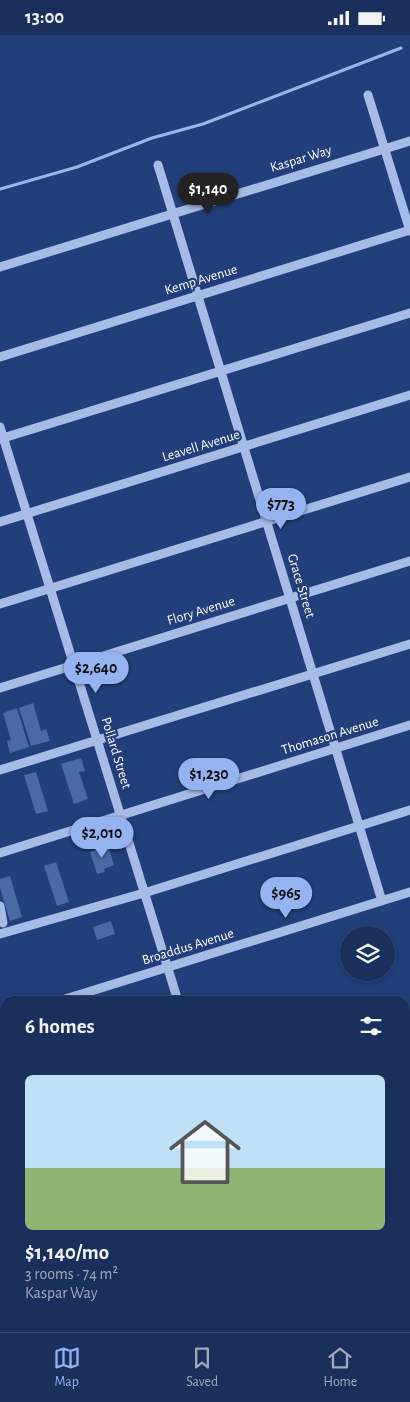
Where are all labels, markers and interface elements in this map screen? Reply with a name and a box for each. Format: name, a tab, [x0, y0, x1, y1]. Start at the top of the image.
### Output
text: 13:00	[25, 8, 64, 27]
street label: Kaspar Way	[269, 143, 333, 175]
pin: $1,140	[167, 173, 249, 215]
text: $1,140	[189, 181, 227, 197]
street label: Kemp Avenue	[163, 262, 239, 298]
street label: Leavell Avenue	[160, 428, 242, 464]
pin: $773	[251, 487, 311, 530]
text: $773	[267, 496, 295, 512]
street label: Grace Street	[285, 552, 318, 620]
street label: Flory Avenue	[165, 594, 237, 628]
pin: $2,640	[55, 651, 137, 694]
text: $2,640	[75, 660, 117, 676]
street label: Thomason Avenue	[280, 715, 380, 757]
street label: Pollard Street	[99, 716, 134, 791]
pin: $1,230	[168, 757, 250, 800]
text: $1,230	[189, 766, 229, 782]
pin: $2,010	[61, 817, 143, 859]
text: $2,010	[82, 825, 122, 841]
pin: $965	[256, 877, 316, 919]
text: $965	[271, 885, 301, 901]
street label: Broaddus Avenue	[140, 926, 236, 968]
map controls	[340, 926, 395, 981]
button: layers	[340, 926, 395, 981]
icon: filters	[357, 1012, 385, 1040]
text: 6 homes	[25, 1016, 95, 1037]
icon: home	[160, 1107, 250, 1197]
text: $1,140/mo	[25, 1242, 109, 1263]
text: 3 rooms · 74 m²	[25, 1266, 118, 1282]
text: Kaspar Way	[25, 1285, 98, 1301]
tab: Map	[53, 1344, 81, 1391]
tab: Saved	[186, 1344, 218, 1391]
tab: Home	[324, 1344, 357, 1391]

